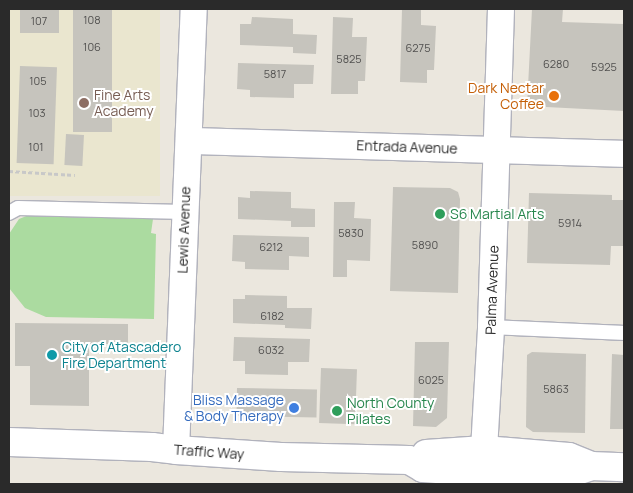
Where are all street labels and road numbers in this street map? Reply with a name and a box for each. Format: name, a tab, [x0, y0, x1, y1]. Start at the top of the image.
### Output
street label: Entrada Avenue	[356, 137, 458, 157]
street label: Lewis Avenue	[174, 186, 194, 274]
street label: Palma Avenue	[482, 245, 502, 335]
street label: Traffic Way	[173, 441, 245, 463]

